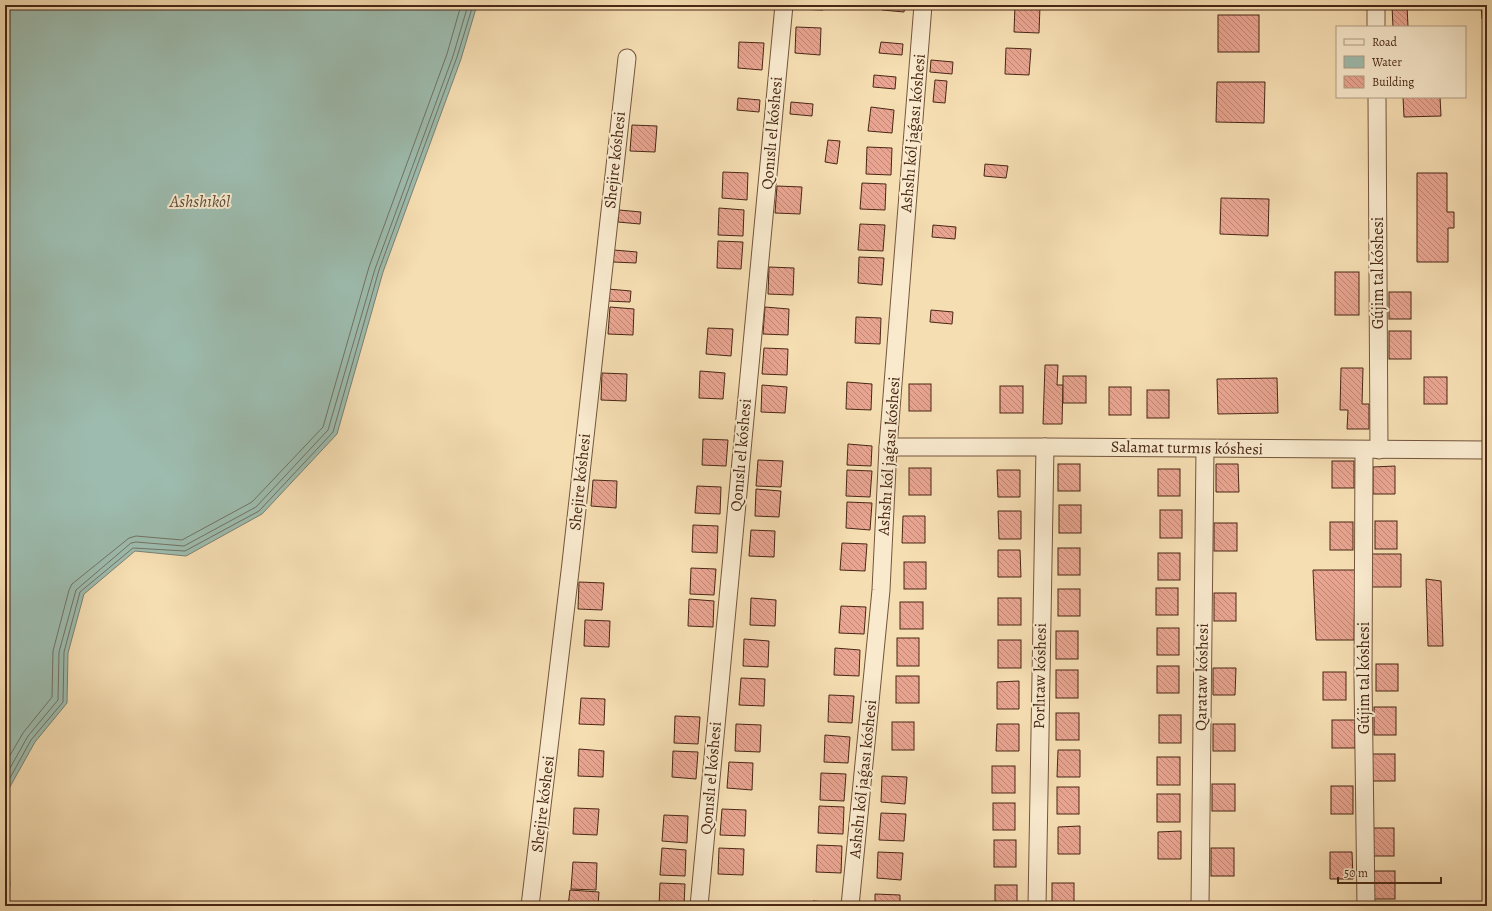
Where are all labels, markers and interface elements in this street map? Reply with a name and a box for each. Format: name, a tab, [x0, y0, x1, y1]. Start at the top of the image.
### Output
legend	[1336, 26, 1466, 98]
text: Road	[1372, 34, 1398, 50]
street label: Ashshı kól jaǵası kóshesi	[895, 53, 931, 214]
text: Water	[1371, 54, 1402, 70]
text: Building	[1372, 74, 1414, 90]
street label: Qonıslı el kóshesi	[756, 76, 788, 190]
street label: Shejire kóshesi	[599, 110, 631, 210]
water label: Ashshıkól	[169, 190, 231, 213]
street label: Gújim tal kóshesi	[1367, 217, 1389, 329]
street label: Ashshı kól jaǵası kóshesi	[872, 376, 906, 537]
street label: Qonıslı el kóshesi	[725, 398, 757, 512]
street label: Shejire kóshesi	[564, 432, 596, 532]
street label: Salamat turmıs kóshesi	[1111, 436, 1263, 460]
street label: Gújim tal kóshesi	[1353, 622, 1375, 734]
street label: Porlıtaw kóshesi	[1028, 623, 1052, 729]
street label: Qarataw kóshesi	[1190, 623, 1214, 731]
street label: Ashshı kól jaǵası kóshesi	[844, 699, 882, 860]
street label: Qonıslı el kóshesi	[695, 721, 727, 835]
street label: Shejire kóshesi	[526, 754, 560, 854]
scale bar	[1338, 859, 1441, 885]
text: 50 m	[1344, 865, 1368, 881]

